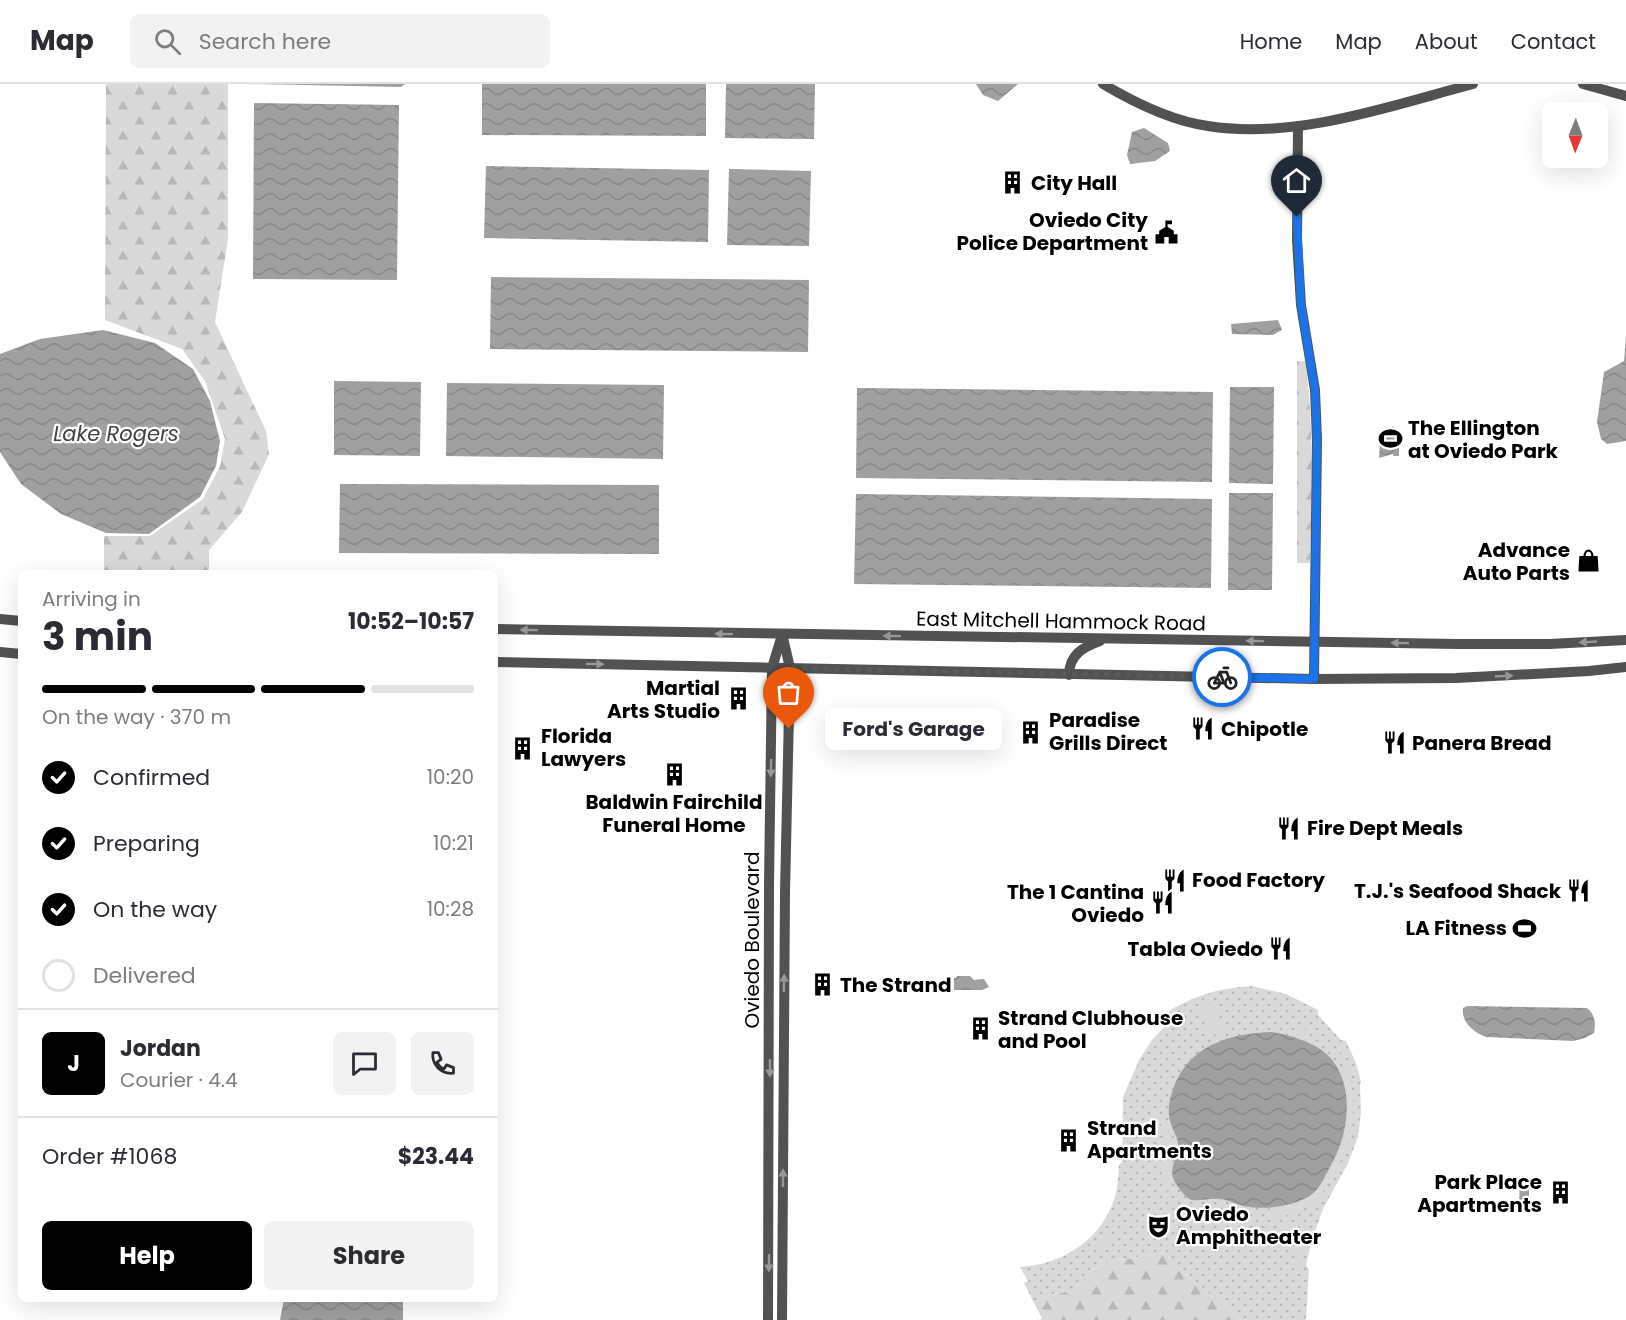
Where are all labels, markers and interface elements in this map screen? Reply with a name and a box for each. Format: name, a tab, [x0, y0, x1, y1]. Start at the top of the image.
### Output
search box	[130, 14, 550, 68]
text: Map	[30, 21, 94, 60]
icon: search	[151, 25, 184, 58]
text: Search here	[199, 26, 331, 57]
text: Home	[1240, 27, 1302, 56]
text: Map	[1335, 27, 1382, 56]
text: About	[1415, 27, 1478, 56]
text: Contact	[1511, 27, 1596, 56]
north arrow	[1542, 102, 1608, 168]
map controls	[1542, 102, 1608, 168]
pin	[1271, 155, 1322, 217]
icon: home	[1280, 164, 1313, 197]
place label: City Hall	[1031, 169, 1117, 197]
building icon: City Hall	[1000, 170, 1026, 196]
place label: Oviedo City Police Department	[957, 206, 1148, 257]
public building icon: Oviedo City Police Department	[1153, 219, 1179, 245]
place label: The Ellington at Oviedo Park	[1408, 414, 1559, 465]
water label: Lake Rogers	[53, 419, 179, 448]
sports icon: The Ellington at Oviedo Park	[1377, 426, 1403, 452]
place label: Advance Auto Parts	[1463, 536, 1570, 587]
shop icon: Advance Auto Parts	[1575, 548, 1601, 574]
text: Arriving in	[42, 585, 141, 613]
street label: East Mitchell Hammock Road	[916, 604, 1206, 638]
text: 10:52–10:57	[348, 606, 474, 637]
text: 3 min	[42, 609, 153, 664]
one-way arrow	[519, 625, 538, 635]
one-way arrow	[714, 629, 733, 638]
one-way arrow	[882, 631, 901, 641]
one-way arrow	[1245, 636, 1264, 646]
one-way arrow	[1578, 637, 1597, 647]
one-way arrow	[1390, 638, 1409, 648]
courier	[1192, 647, 1252, 707]
one-way arrow	[586, 659, 605, 669]
icon: bike	[1206, 661, 1239, 694]
pin	[763, 667, 814, 729]
one-way arrow	[1494, 671, 1513, 680]
place label: Martial Arts Studio	[607, 674, 720, 725]
icon: bag	[772, 676, 805, 709]
building icon: Martial Arts Studio	[725, 686, 751, 712]
text: On the way · 370 m	[42, 703, 231, 731]
place label: Paradise Grills Direct	[1049, 706, 1167, 757]
callout: Ford's Garage	[825, 708, 1002, 750]
text: Ford's Garage	[842, 715, 985, 743]
place label: Chipotle	[1221, 715, 1308, 743]
restaurant icon: Chipotle	[1190, 716, 1216, 742]
building icon: Paradise Grills Direct	[1018, 719, 1044, 745]
place label: Florida Lawyers	[541, 722, 626, 773]
place label: Panera Bread	[1412, 729, 1551, 757]
restaurant icon: Panera Bread	[1381, 730, 1407, 756]
building icon: Florida Lawyers	[510, 735, 536, 761]
one-way arrow	[766, 759, 776, 778]
icon: check	[42, 761, 75, 794]
building icon: Baldwin Fairchild Funeral Home	[661, 761, 687, 787]
text: Confirmed	[93, 762, 210, 793]
text: 10:20	[427, 763, 474, 791]
place label: Baldwin Fairchild Funeral Home	[585, 788, 763, 839]
place label: Fire Dept Meals	[1307, 814, 1463, 842]
restaurant icon: Fire Dept Meals	[1276, 815, 1302, 841]
icon: check	[42, 827, 75, 860]
text: Preparing	[93, 828, 200, 859]
text: 10:21	[433, 829, 474, 857]
street label: Oviedo Boulevard	[738, 852, 766, 1028]
place label: Food Factory	[1192, 866, 1325, 894]
restaurant icon: Food Factory	[1161, 867, 1187, 893]
place label: T.J.'s Seafood Shack	[1354, 877, 1562, 905]
place label: The 1 Cantina Oviedo	[1007, 878, 1144, 929]
restaurant icon: T.J.'s Seafood Shack	[1566, 878, 1592, 904]
restaurant icon: The 1 Cantina Oviedo	[1149, 890, 1175, 916]
icon: check	[42, 893, 75, 926]
text: On the way	[93, 894, 217, 925]
text: 10:28	[427, 895, 474, 923]
place label: LA Fitness	[1405, 914, 1507, 942]
sports icon: LA Fitness	[1512, 915, 1538, 941]
place label: Tabla Oviedo	[1128, 935, 1263, 963]
restaurant icon: Tabla Oviedo	[1268, 936, 1294, 962]
text: Delivered	[93, 960, 196, 991]
place label: The Strand	[840, 971, 951, 999]
building icon: The Strand	[809, 972, 835, 998]
one-way arrow	[780, 973, 789, 992]
place label: Strand Clubhouse and Pool	[998, 1004, 1183, 1055]
building icon: Strand Clubhouse and Pool	[967, 1016, 993, 1042]
button: chat	[333, 1032, 396, 1095]
button: phone	[411, 1032, 474, 1095]
text: Jordan	[120, 1033, 201, 1064]
text: J	[67, 1048, 80, 1079]
one-way arrow	[765, 1059, 775, 1078]
text: Courier · 4.4	[120, 1066, 238, 1094]
place label: Strand Apartments	[1087, 1114, 1212, 1165]
building icon: Strand Apartments	[1056, 1127, 1082, 1153]
text: Order #1068	[42, 1141, 177, 1172]
text: $23.44	[398, 1141, 474, 1172]
one-way arrow	[778, 1168, 788, 1187]
place label: Park Place Apartments	[1417, 1168, 1542, 1219]
building icon: Park Place Apartments	[1547, 1180, 1573, 1206]
place label: Oviedo Amphitheater	[1176, 1200, 1322, 1251]
theatre icon: Oviedo Amphitheater	[1145, 1213, 1171, 1239]
button: Help	[42, 1221, 252, 1290]
button: Share	[264, 1221, 474, 1290]
one-way arrow	[764, 1254, 774, 1273]

